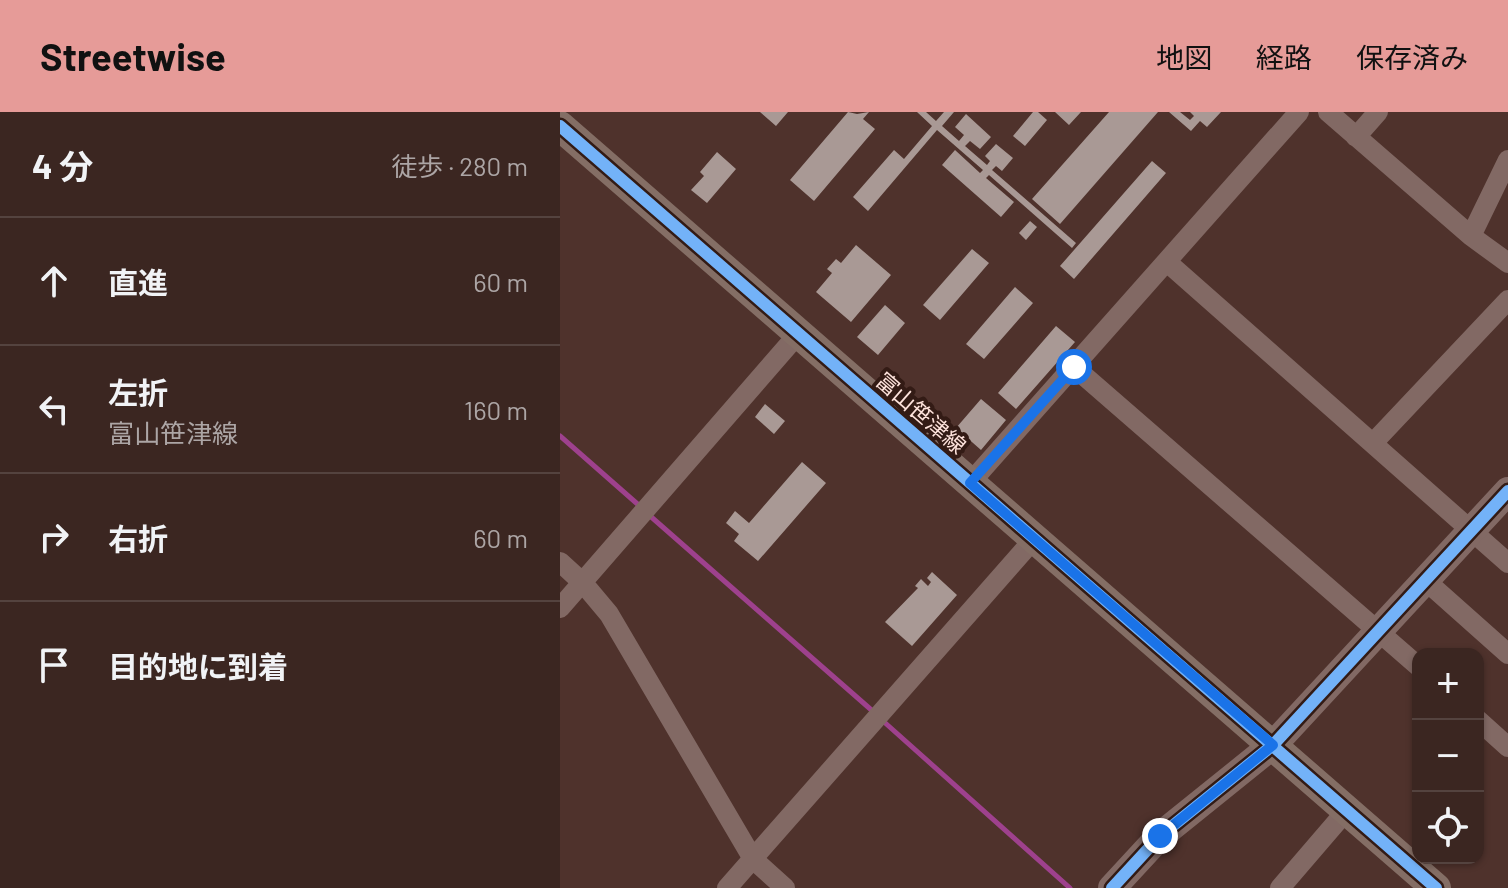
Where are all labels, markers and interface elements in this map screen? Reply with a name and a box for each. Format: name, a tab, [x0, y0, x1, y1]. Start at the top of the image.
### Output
text: Streetwise	[40, 33, 226, 79]
text: 地図	[1156, 40, 1212, 74]
text: 経路	[1256, 40, 1312, 74]
text: 保存済み	[1356, 40, 1468, 74]
text: 4 分	[32, 145, 93, 186]
text: 徒歩 · 280 m	[391, 150, 528, 181]
icon: ahead	[32, 259, 76, 303]
text: 直進	[108, 264, 168, 300]
text: 60 m	[473, 266, 528, 297]
route start	[1056, 349, 1092, 385]
street label: 富山笹津線	[872, 366, 972, 458]
text: 左折	[108, 374, 168, 410]
icon: left	[32, 387, 76, 431]
text: 160 m	[464, 394, 528, 425]
text: 富山笹津線	[108, 417, 238, 448]
icon: right	[32, 515, 76, 559]
text: 右折	[108, 520, 168, 556]
text: 60 m	[473, 522, 528, 553]
icon: arrive	[32, 643, 76, 687]
text: 目的地に到着	[108, 648, 288, 684]
map controls	[1412, 648, 1484, 864]
button: +	[1412, 648, 1484, 720]
button: −	[1412, 720, 1484, 792]
button: locate	[1412, 792, 1484, 864]
route end	[1142, 818, 1178, 854]

